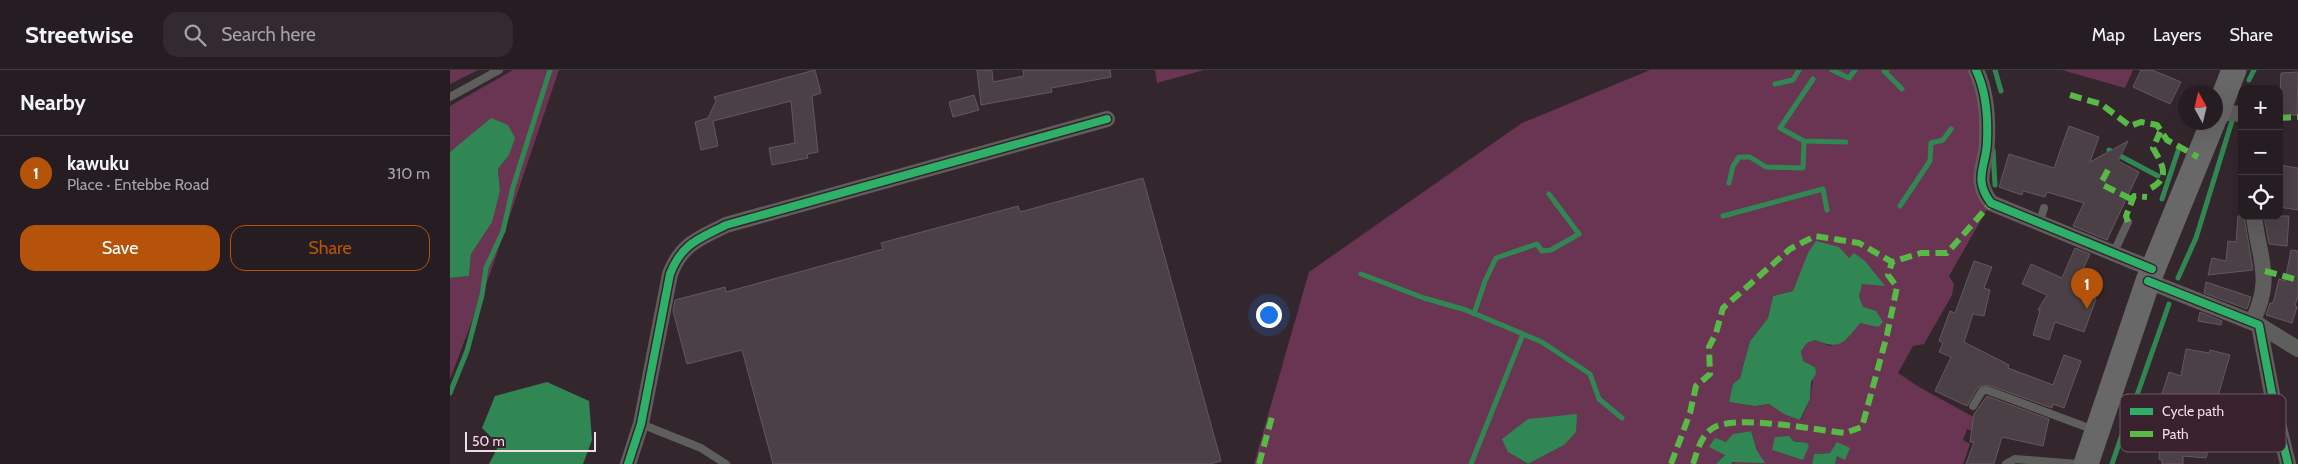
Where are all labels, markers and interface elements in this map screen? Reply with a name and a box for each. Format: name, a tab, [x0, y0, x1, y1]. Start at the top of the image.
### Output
search box	[163, 12, 513, 57]
text: Streetwise	[25, 20, 133, 49]
icon: search	[181, 21, 209, 49]
text: Search here	[221, 23, 316, 46]
text: Map	[2092, 24, 2125, 46]
text: Layers	[2153, 24, 2202, 46]
text: Share	[2230, 24, 2273, 46]
north arrow	[2178, 85, 2223, 130]
map controls	[2238, 85, 2283, 220]
button: +	[2238, 85, 2283, 130]
text: Nearby	[20, 90, 86, 115]
button: −	[2238, 130, 2283, 175]
text: kawuku	[67, 152, 129, 175]
text: 1	[33, 164, 39, 183]
text: 310 m	[387, 164, 430, 183]
text: Place · Entebbe Road	[67, 175, 209, 194]
button: locate	[2238, 175, 2283, 220]
button: Save	[20, 225, 220, 271]
button: Share	[230, 225, 430, 271]
pin: 1	[2071, 268, 2103, 309]
your location	[1256, 302, 1282, 328]
legend	[2120, 394, 2286, 452]
text: Cycle path	[2162, 402, 2224, 420]
text: Path	[2162, 425, 2189, 443]
scale bar	[465, 429, 596, 452]
text: 50 m	[472, 432, 505, 450]

